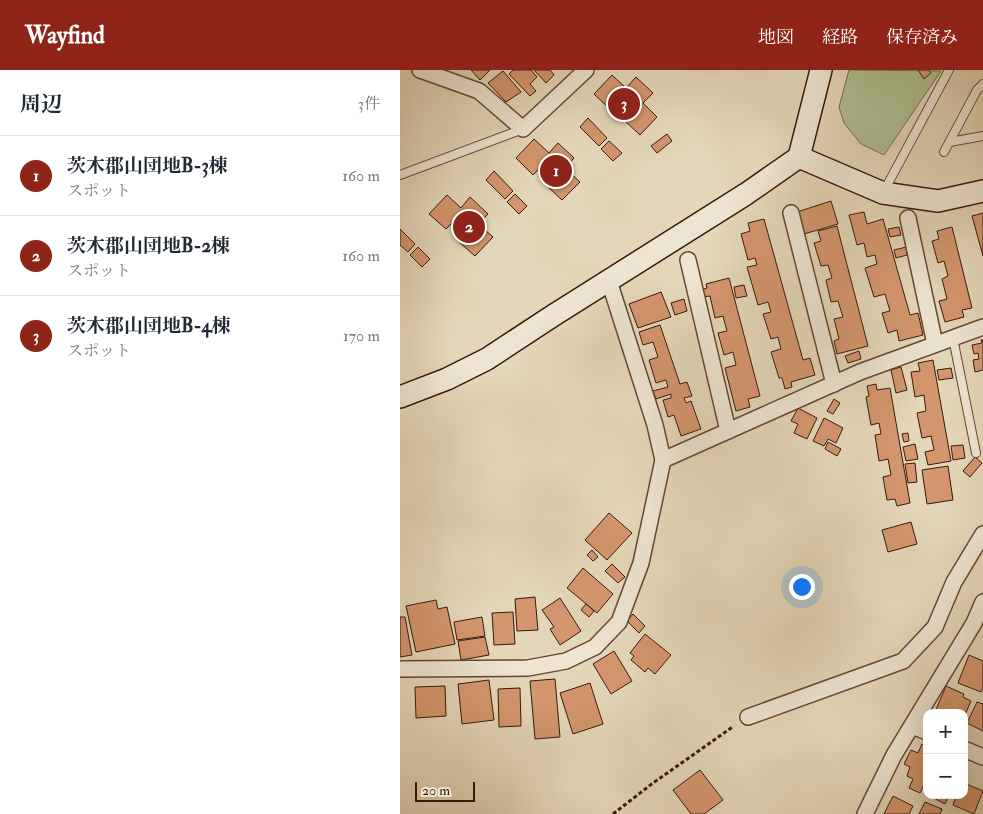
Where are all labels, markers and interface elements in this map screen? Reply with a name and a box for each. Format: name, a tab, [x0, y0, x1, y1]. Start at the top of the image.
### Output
text: Wayfind	[25, 20, 105, 51]
text: 地図	[758, 26, 794, 49]
text: 経路	[822, 26, 858, 49]
text: 保存済み	[886, 26, 958, 49]
pin: 3	[608, 85, 640, 123]
text: 周辺	[20, 91, 62, 118]
text: 3件	[358, 94, 380, 114]
pin: 1	[540, 152, 572, 190]
text: 茨木郡山団地B-3棟	[67, 154, 228, 178]
text: 1	[33, 166, 39, 186]
text: 160 m	[342, 166, 380, 186]
text: スポット	[67, 181, 131, 201]
pin: 2	[453, 208, 485, 246]
text: 茨木郡山団地B-2棟	[67, 234, 230, 258]
text: 2	[32, 246, 40, 266]
text: 160 m	[342, 246, 380, 266]
text: スポット	[67, 261, 131, 281]
text: 茨木郡山団地B-4棟	[67, 314, 231, 338]
text: 3	[33, 326, 39, 346]
text: 170 m	[343, 326, 380, 346]
text: スポット	[67, 341, 131, 361]
your location	[789, 574, 815, 600]
map controls	[923, 709, 968, 799]
button: +	[923, 709, 968, 754]
button: −	[923, 754, 968, 799]
scale bar	[415, 779, 475, 802]
text: 20 m	[422, 782, 450, 799]

